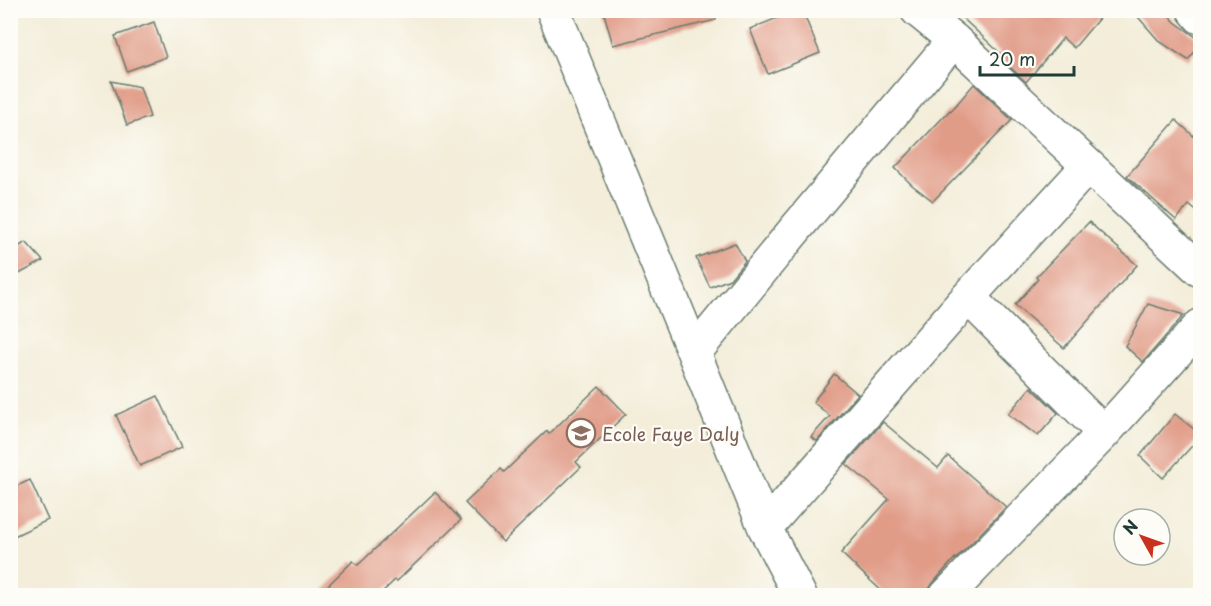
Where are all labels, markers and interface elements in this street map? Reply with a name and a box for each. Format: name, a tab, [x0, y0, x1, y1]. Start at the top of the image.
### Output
scale bar	[980, 39, 1074, 77]
text: 20 m	[989, 45, 1035, 72]
school or university icon: Ecole Faye Daly	[565, 417, 597, 449]
place label: Ecole Faye Daly	[602, 420, 740, 447]
north arrow	[1112, 507, 1172, 567]
text: N	[1116, 514, 1143, 539]

